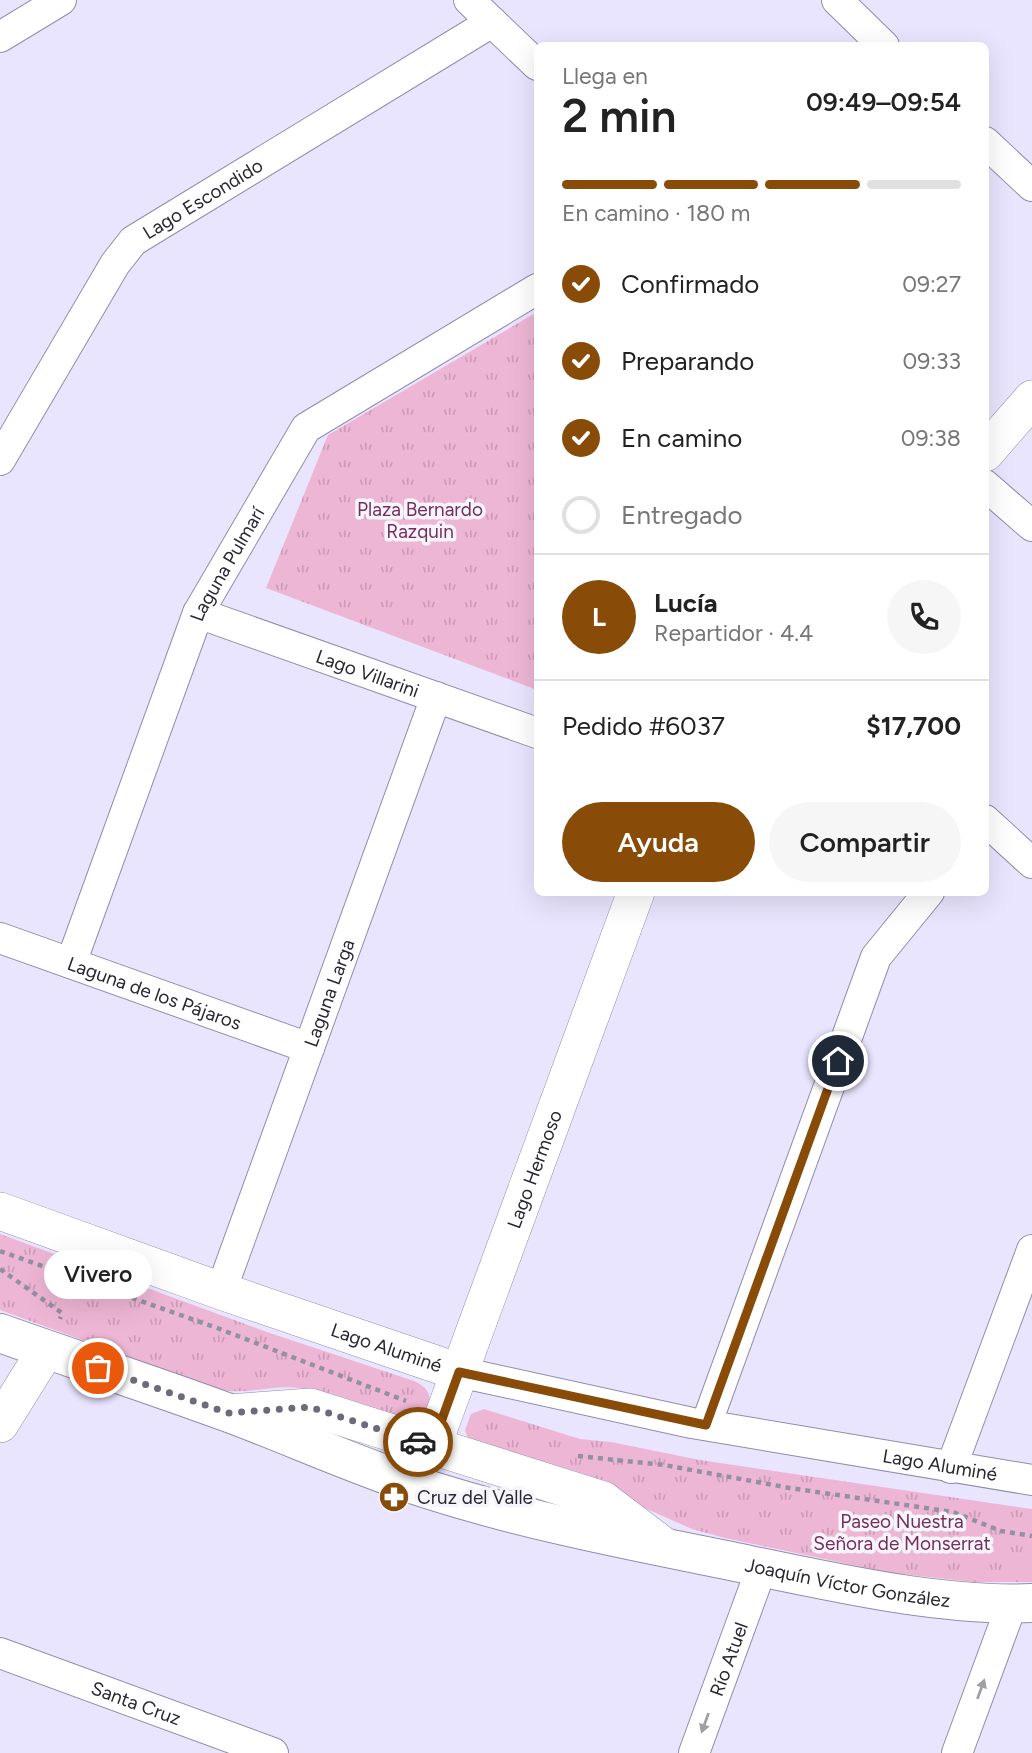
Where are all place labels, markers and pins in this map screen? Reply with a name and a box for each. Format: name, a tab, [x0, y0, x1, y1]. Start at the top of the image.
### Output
pin	[808, 1031, 868, 1091]
callout: Vivero	[44, 1249, 152, 1298]
pin	[68, 1338, 128, 1398]
pharmacy icon: Cruz del Valle	[377, 1480, 411, 1514]
place label: Cruz del Valle	[417, 1486, 533, 1509]

